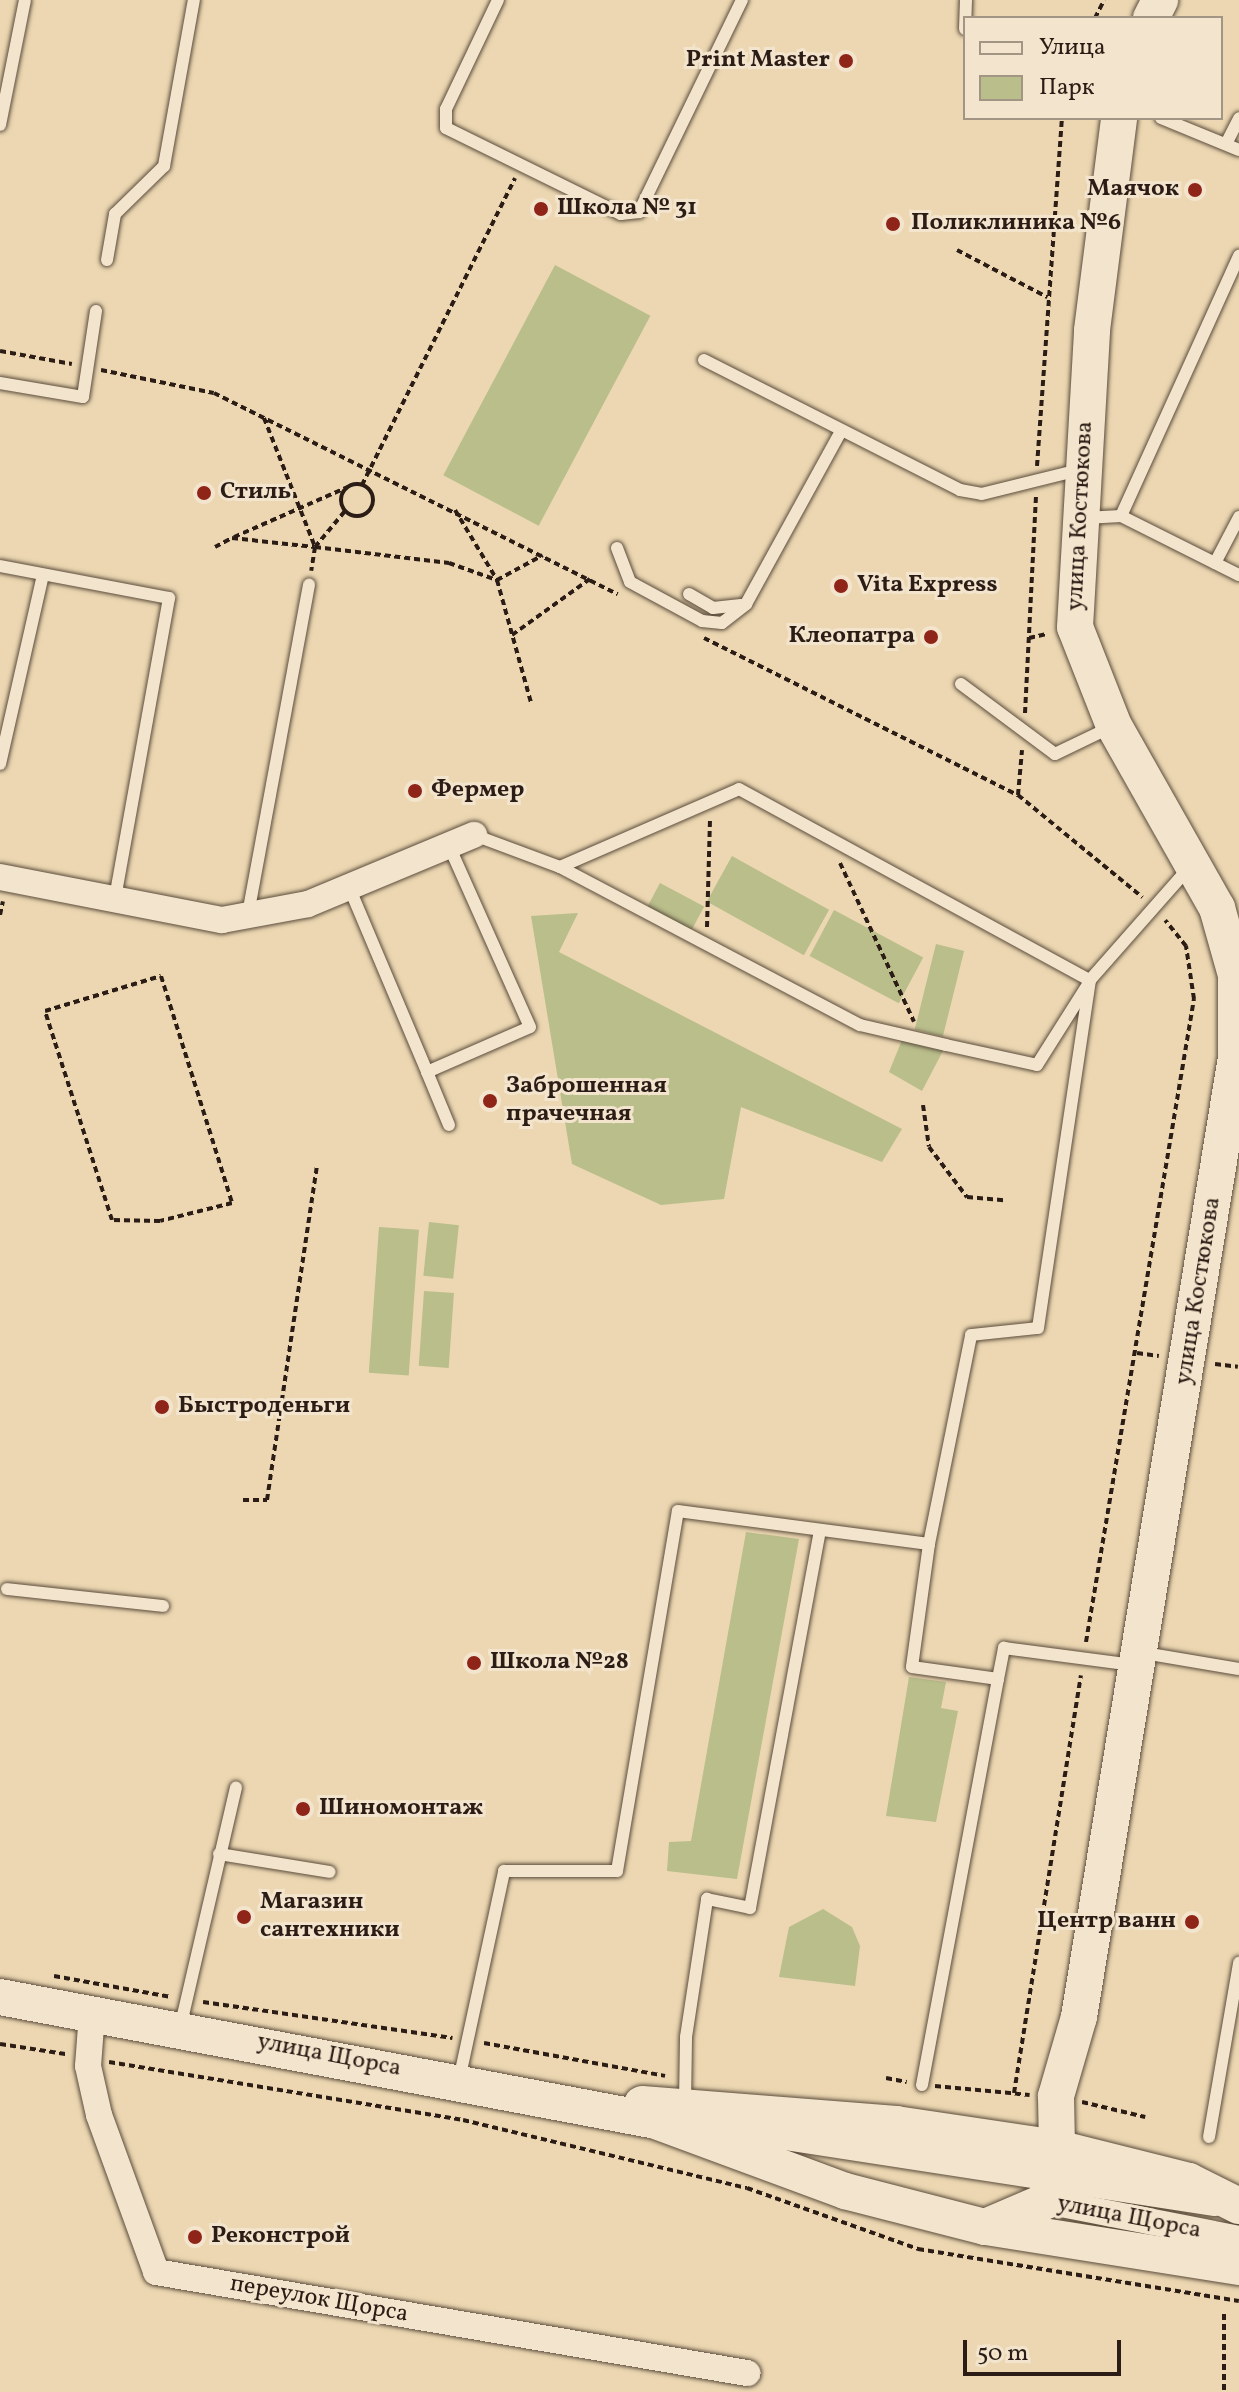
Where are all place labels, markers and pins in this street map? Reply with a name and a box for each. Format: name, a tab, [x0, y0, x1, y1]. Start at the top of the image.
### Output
place label: Print Master	[686, 47, 830, 75]
marker: Print Master	[837, 52, 855, 70]
place label: Маячок	[1087, 176, 1179, 204]
marker: Маячок	[1186, 181, 1204, 199]
place label: Школа № 31	[557, 195, 697, 223]
marker: Школа № 31	[532, 200, 550, 218]
place label: Поликлиника №6	[911, 210, 1121, 238]
marker: Поликлиника №6	[882, 213, 904, 235]
place label: Стиль	[220, 479, 291, 507]
marker: Стиль	[195, 484, 213, 502]
place label: Vita Express	[857, 572, 997, 600]
marker: Vita Express	[832, 577, 850, 595]
place label: Клеопатра	[789, 623, 915, 651]
marker: Клеопатра	[922, 628, 940, 646]
place label: Фермер	[431, 777, 524, 805]
marker: Фермер	[406, 782, 424, 800]
place label: Заброшенная прачечная	[506, 1073, 667, 1129]
marker: Заброшенная прачечная	[481, 1092, 499, 1110]
place label: Быстроденьги	[178, 1393, 350, 1421]
marker: Быстроденьги	[153, 1398, 171, 1416]
place label: Школа №28	[490, 1649, 629, 1677]
marker: Школа №28	[465, 1654, 483, 1672]
place label: Шиномонтаж	[319, 1795, 483, 1823]
marker: Шиномонтаж	[294, 1800, 312, 1818]
place label: Магазин сантехники	[260, 1889, 400, 1945]
marker: Магазин сантехники	[235, 1908, 253, 1926]
place label: Центр ванн	[1037, 1908, 1176, 1936]
marker: Центр ванн	[1183, 1913, 1201, 1931]
place label: Реконстрой	[211, 2223, 350, 2251]
marker: Реконстрой	[186, 2228, 204, 2246]

